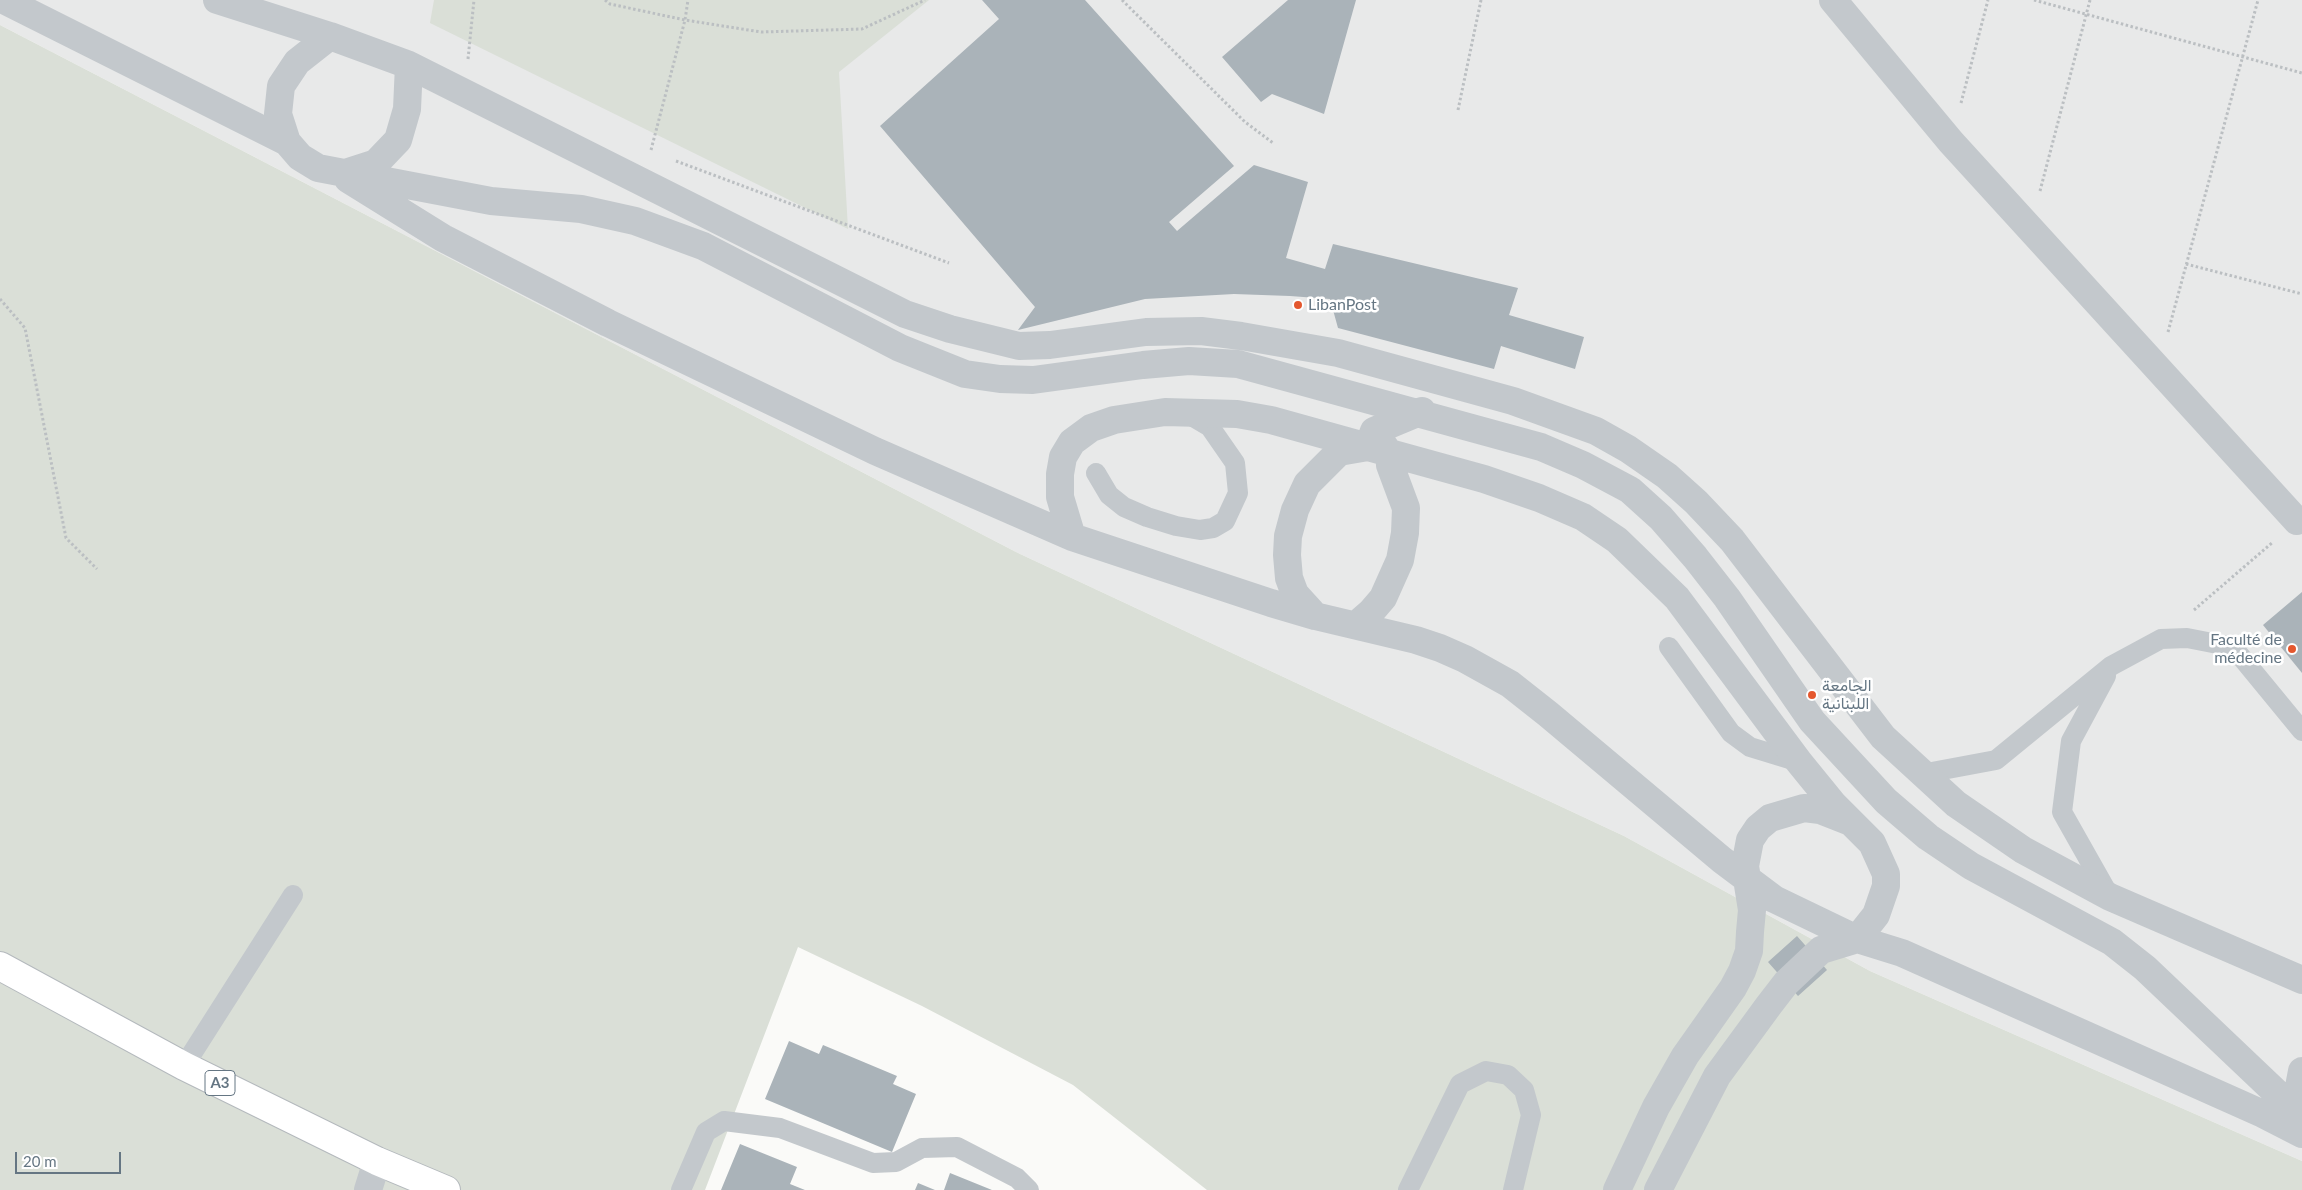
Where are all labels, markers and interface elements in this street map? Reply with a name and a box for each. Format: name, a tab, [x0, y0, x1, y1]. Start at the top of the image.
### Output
place label: LibanPost	[1308, 295, 1377, 315]
marker: LibanPost	[1292, 299, 1304, 311]
place label: Faculté de médecine	[2210, 630, 2282, 668]
marker: Faculté de médecine	[2286, 643, 2298, 655]
place label: الجامعة اللبنانية	[1822, 676, 1871, 714]
marker: الجامعة اللبنانية	[1806, 689, 1818, 701]
road number: A3	[205, 1070, 235, 1096]
scale bar	[18, 1142, 124, 1174]
text: 20 m	[23, 1152, 57, 1170]

